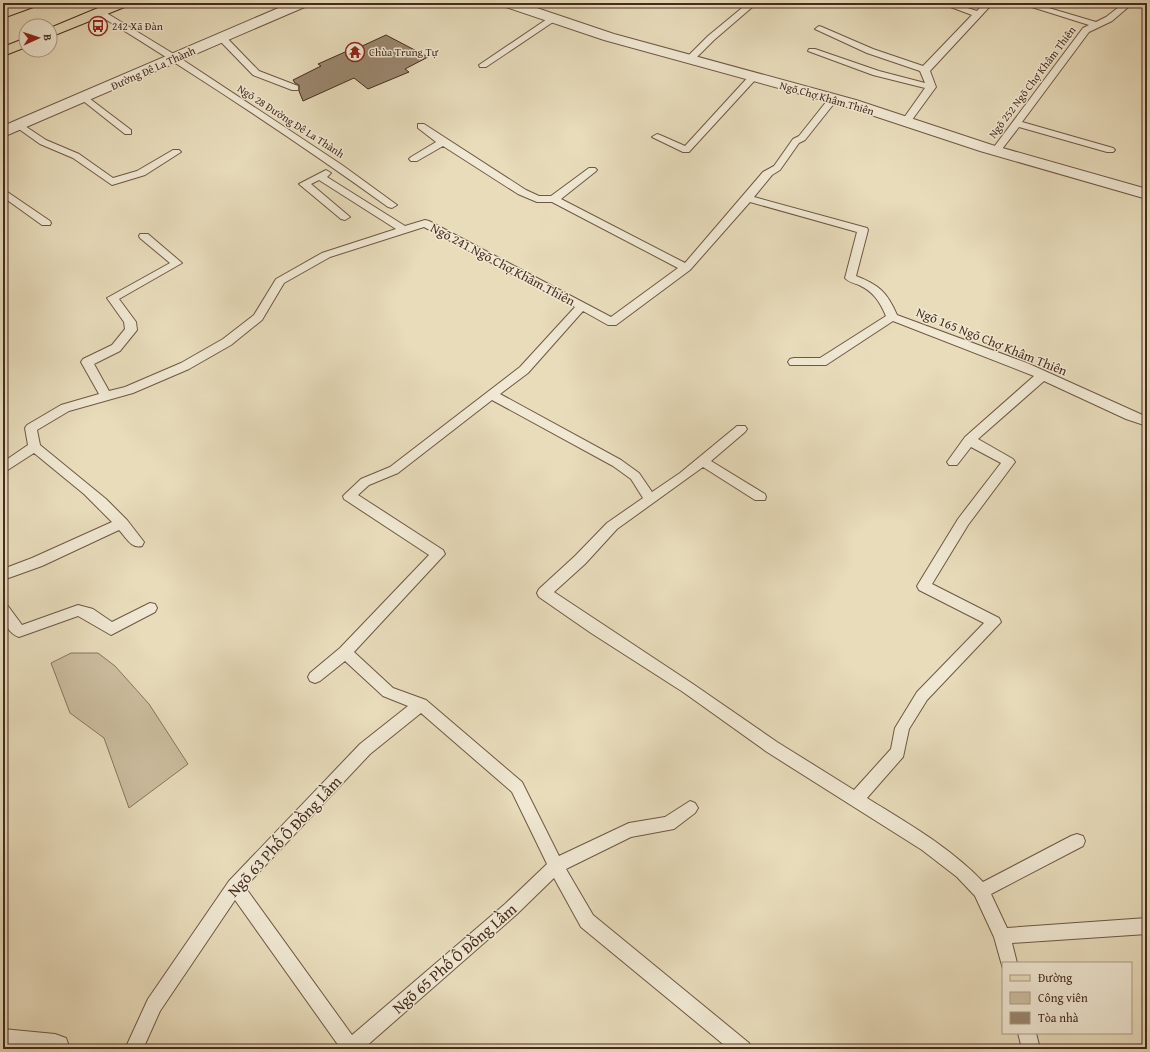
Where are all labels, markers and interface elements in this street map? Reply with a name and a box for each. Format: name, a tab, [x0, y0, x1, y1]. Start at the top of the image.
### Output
bus stop icon: 242 Xã Đàn	[87, 15, 109, 37]
north arrow	[18, 18, 58, 58]
place label: 242 Xã Đàn	[112, 18, 164, 34]
street label: Ngõ 252 Ngõ Chợ Khâm Thiên	[985, 22, 1080, 141]
text: B	[40, 34, 56, 41]
temple icon: Chùa Trung Tự	[344, 41, 366, 63]
street label: Đường Đê La Thành	[108, 42, 199, 94]
place label: Chùa Trung Tự	[369, 44, 439, 60]
street label: Ngõ Chợ Khâm Thiên	[778, 77, 877, 119]
street label: Ngõ 28 Đường Đê La Thành	[234, 80, 348, 162]
street label: Ngõ 241 Ngõ Chợ Khâm Thiên	[427, 218, 579, 311]
street label: Ngõ 165 Ngõ Chợ Khâm Thiên	[913, 302, 1071, 381]
street label: Ngõ 63 Phố Ô Đồng Lầm	[221, 770, 347, 902]
street label: Ngõ 65 Phố Ô Đồng Lầm	[386, 897, 522, 1019]
legend	[1002, 962, 1132, 1034]
text: Đường	[1038, 969, 1072, 986]
text: Công viên	[1038, 989, 1088, 1006]
text: Tòa nhà	[1038, 1009, 1079, 1026]

